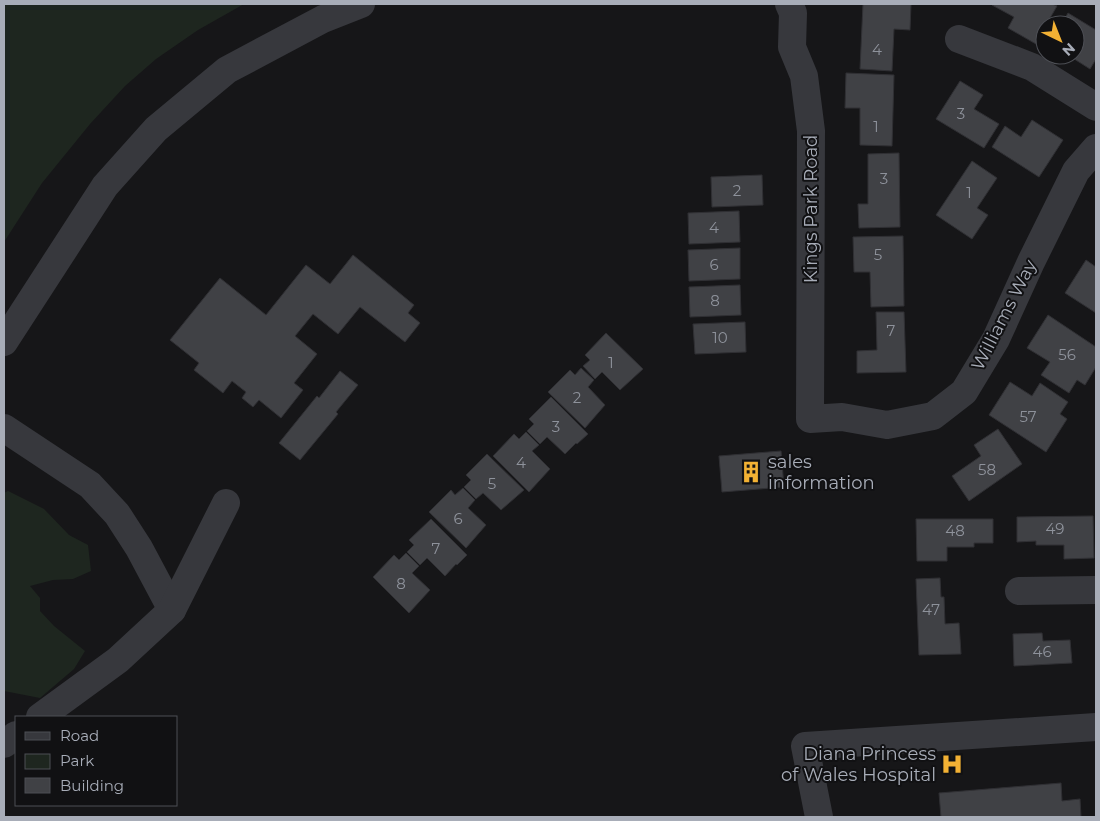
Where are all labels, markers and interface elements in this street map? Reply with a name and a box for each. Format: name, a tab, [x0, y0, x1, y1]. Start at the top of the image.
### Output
north arrow	[1035, 15, 1085, 65]
text: N	[1059, 39, 1079, 60]
house number: 4	[872, 40, 882, 59]
house number: 3	[957, 104, 965, 123]
house number: 1	[873, 117, 879, 136]
street label: Kings Park Road	[800, 135, 822, 283]
house number: 3	[880, 169, 888, 188]
house number: 2	[733, 181, 741, 200]
house number: 1	[966, 183, 972, 202]
house number: 4	[709, 218, 719, 237]
house number: 5	[874, 245, 882, 264]
house number: 6	[709, 255, 719, 274]
street label: Williams Way	[967, 256, 1041, 374]
house number: 8	[710, 291, 720, 310]
house number: 7	[887, 321, 896, 340]
house number: 10	[712, 328, 728, 347]
house number: 56	[1058, 345, 1076, 364]
house number: 1	[608, 353, 614, 372]
house number: 2	[573, 388, 581, 407]
house number: 57	[1019, 407, 1037, 426]
house number: 3	[552, 417, 560, 436]
place label: sales information	[768, 451, 875, 494]
house number: 4	[516, 453, 526, 472]
building icon: sales information	[738, 459, 764, 485]
house number: 58	[978, 460, 996, 479]
house number: 5	[488, 474, 496, 493]
house number: 6	[453, 509, 463, 528]
house number: 49	[1046, 519, 1064, 538]
house number: 48	[945, 521, 965, 540]
house number: 7	[432, 539, 441, 558]
house number: 8	[396, 574, 406, 593]
house number: 47	[922, 600, 940, 619]
house number: 46	[1032, 642, 1052, 661]
legend	[15, 716, 178, 806]
text: Road	[60, 726, 99, 745]
place label: Diana Princess of Wales Hospital	[781, 743, 936, 786]
text: Park	[60, 751, 94, 770]
hospital icon: Diana Princess of Wales Hospital	[939, 751, 965, 777]
text: Building	[60, 776, 124, 795]

